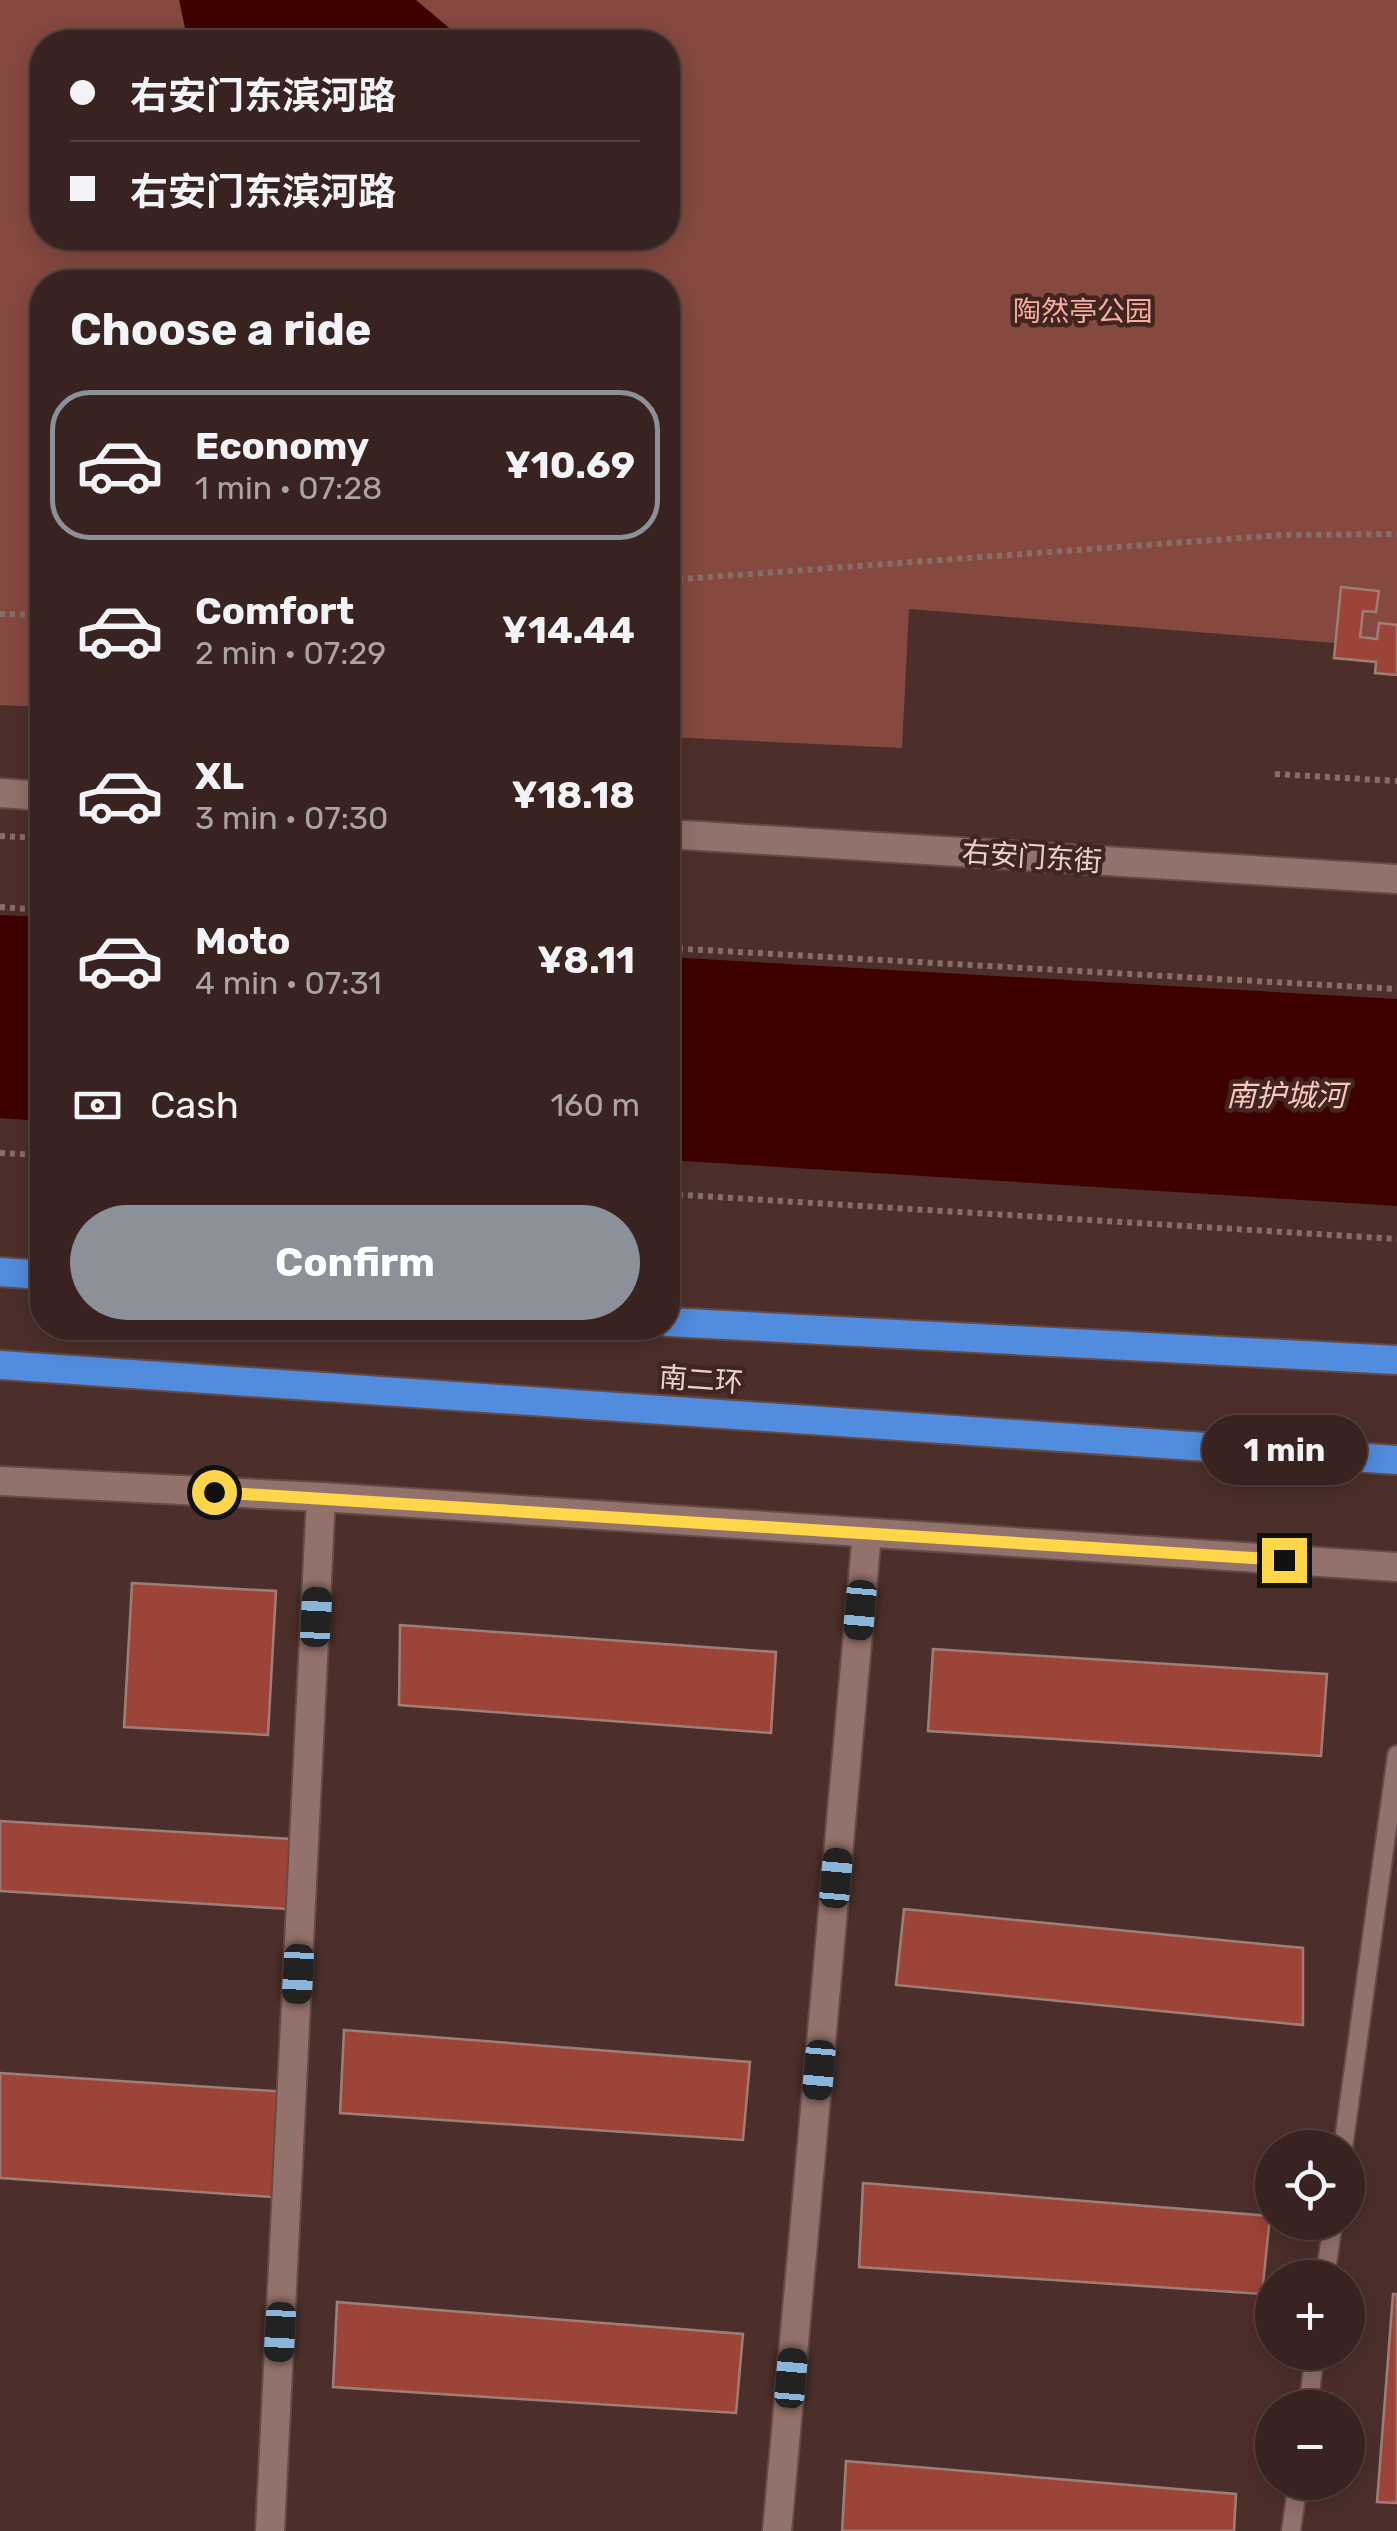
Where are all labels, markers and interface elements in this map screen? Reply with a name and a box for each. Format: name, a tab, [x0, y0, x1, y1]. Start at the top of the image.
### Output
text: 右安门东滨河路	[130, 73, 396, 119]
text: 右安门东滨河路	[130, 169, 396, 215]
park label: 陶然亭公园	[1013, 295, 1153, 328]
text: Choose a ride	[70, 303, 372, 356]
icon: car	[75, 420, 165, 510]
text: Economy	[195, 423, 369, 469]
text: ¥10.69	[505, 442, 635, 488]
text: 1 min · 07:28	[195, 469, 382, 507]
icon: car	[75, 585, 165, 675]
text: Comfort	[195, 588, 354, 634]
text: ¥14.44	[502, 607, 635, 653]
text: 2 min · 07:29	[195, 634, 386, 672]
icon: car	[75, 750, 165, 840]
text: XL	[195, 753, 244, 799]
text: ¥18.18	[511, 772, 635, 818]
text: 3 min · 07:30	[195, 799, 388, 837]
street label: 右安门东街	[961, 836, 1103, 878]
icon: car	[75, 915, 165, 1005]
text: Moto	[195, 918, 291, 964]
text: ¥8.11	[537, 937, 635, 983]
text: 4 min · 07:31	[195, 964, 382, 1002]
icon: cash	[70, 1078, 125, 1133]
water label: 南护城河	[1226, 1078, 1351, 1114]
text: Cash	[150, 1082, 239, 1128]
text: 160 m	[550, 1086, 640, 1124]
button: Confirm	[70, 1205, 640, 1320]
street label: 南二环	[658, 1361, 744, 1399]
callout: 1 min	[1202, 1415, 1366, 1485]
text: 1 min	[1244, 1431, 1325, 1469]
route start	[192, 1470, 237, 1515]
route end	[1262, 1538, 1307, 1583]
car	[842, 1579, 878, 1641]
car	[299, 1586, 333, 1648]
car	[818, 1847, 854, 1909]
car	[281, 1943, 315, 2005]
car	[801, 2039, 837, 2101]
map controls	[1255, 2130, 1365, 2500]
button: locate	[1255, 2130, 1365, 2240]
button: +	[1255, 2260, 1365, 2370]
car	[263, 2301, 297, 2363]
car	[773, 2347, 809, 2409]
button: −	[1255, 2390, 1365, 2500]

